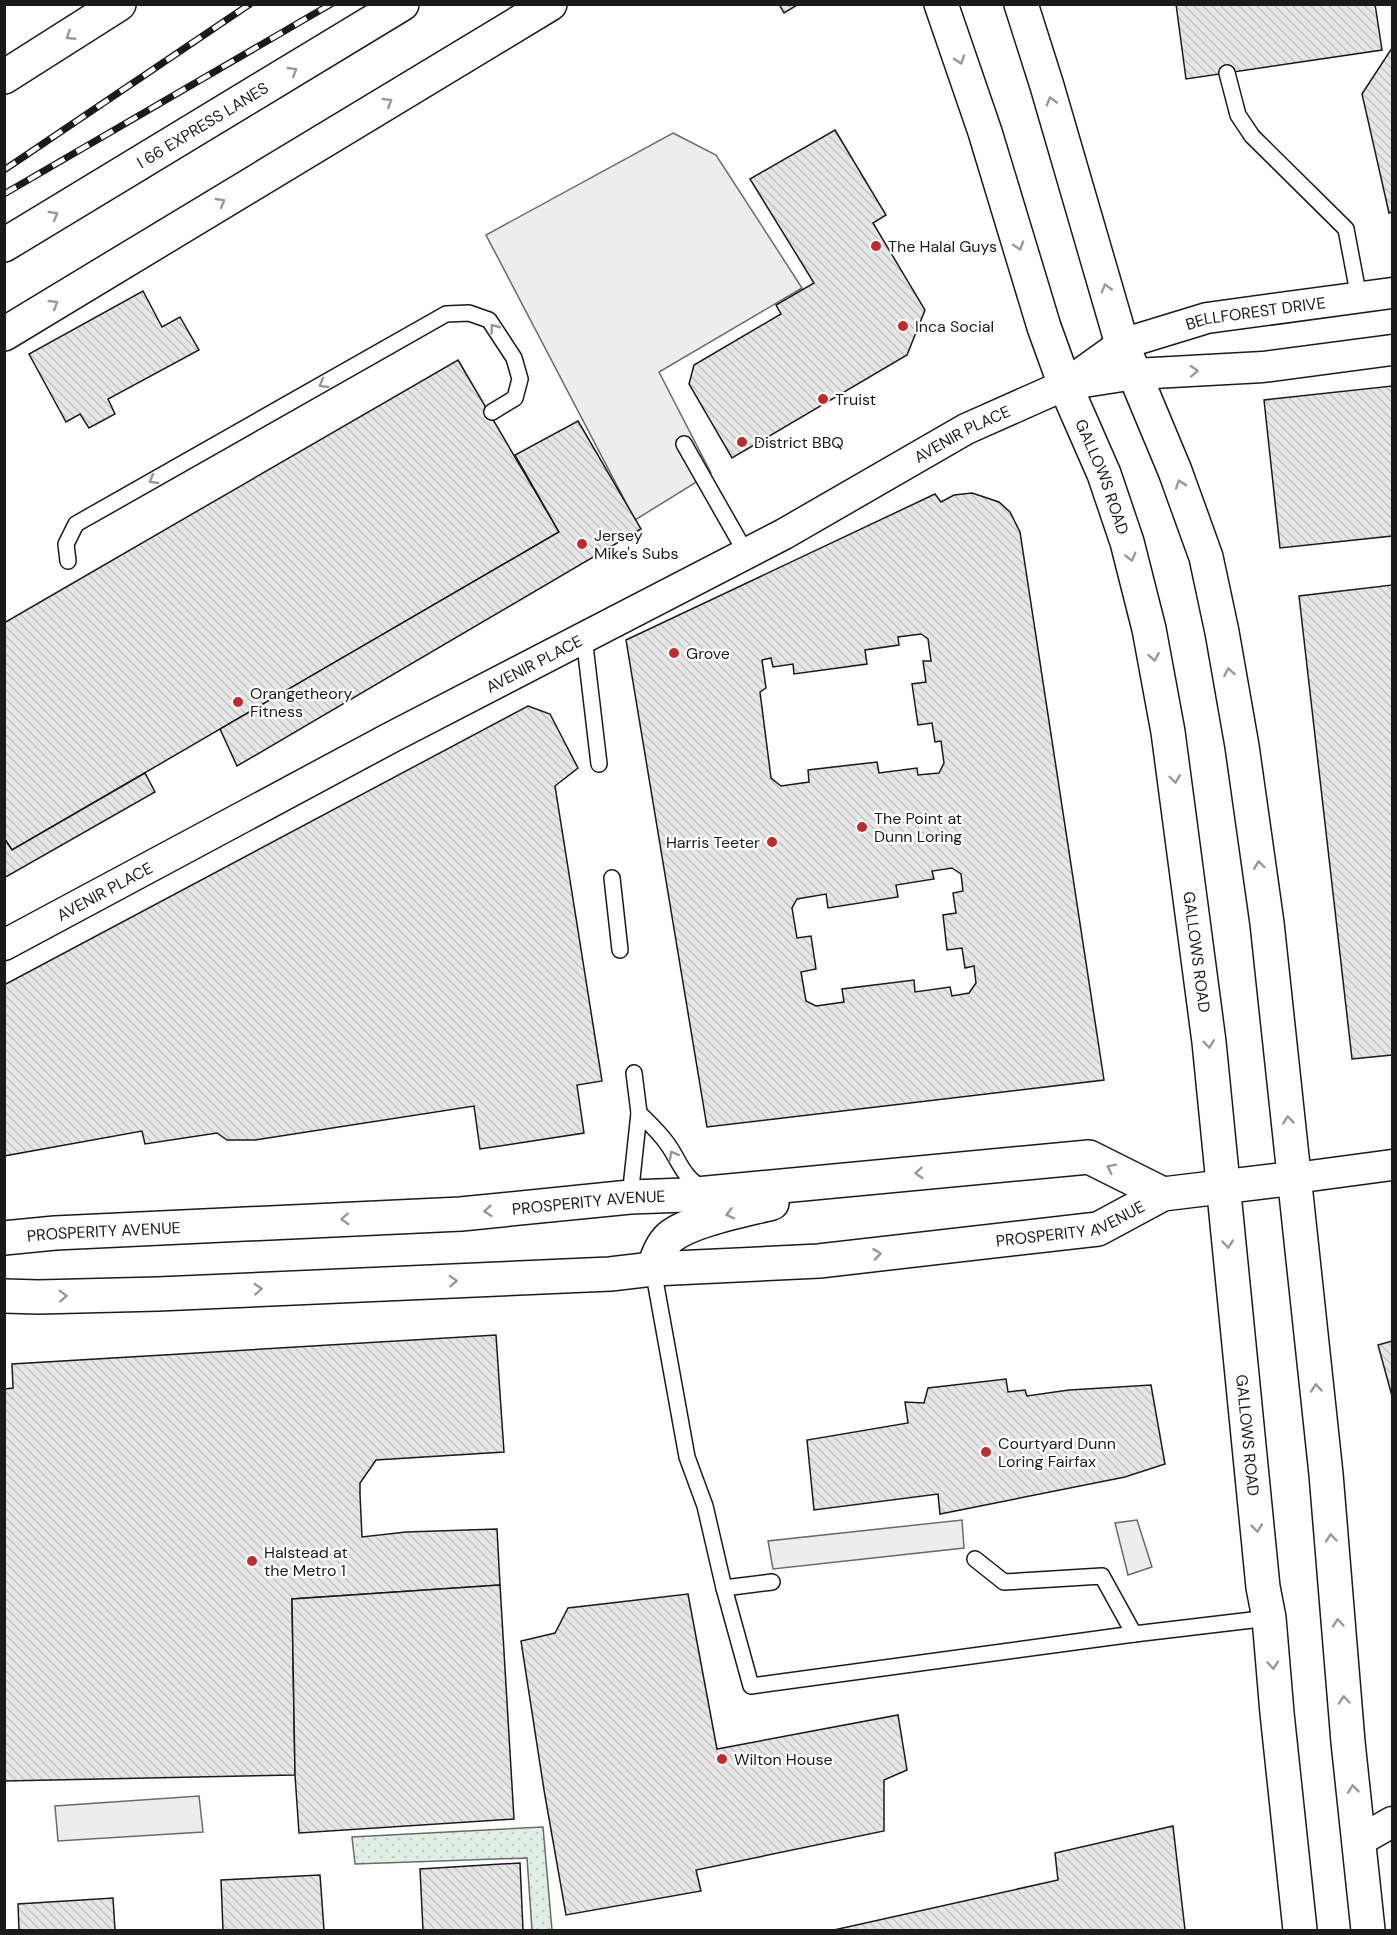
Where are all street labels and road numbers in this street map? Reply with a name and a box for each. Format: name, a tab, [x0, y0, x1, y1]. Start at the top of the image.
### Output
street label: I 66 EXPRESS LANES	[133, 77, 272, 173]
street label: BELLFOREST DRIVE	[1183, 292, 1327, 334]
street label: AVENIR PLACE	[910, 400, 1013, 467]
street label: GALLOWS ROAD	[1071, 416, 1134, 537]
street label: AVENIR PLACE	[482, 630, 586, 697]
street label: AVENIR PLACE	[53, 857, 156, 925]
street label: GALLOWS ROAD	[1179, 890, 1215, 1014]
street label: PROSPERITY AVENUE	[511, 1185, 666, 1219]
street label: PROSPERITY AVENUE	[995, 1195, 1148, 1251]
street label: PROSPERITY AVENUE	[26, 1217, 181, 1246]
street label: GALLOWS ROAD	[1231, 1373, 1264, 1497]

